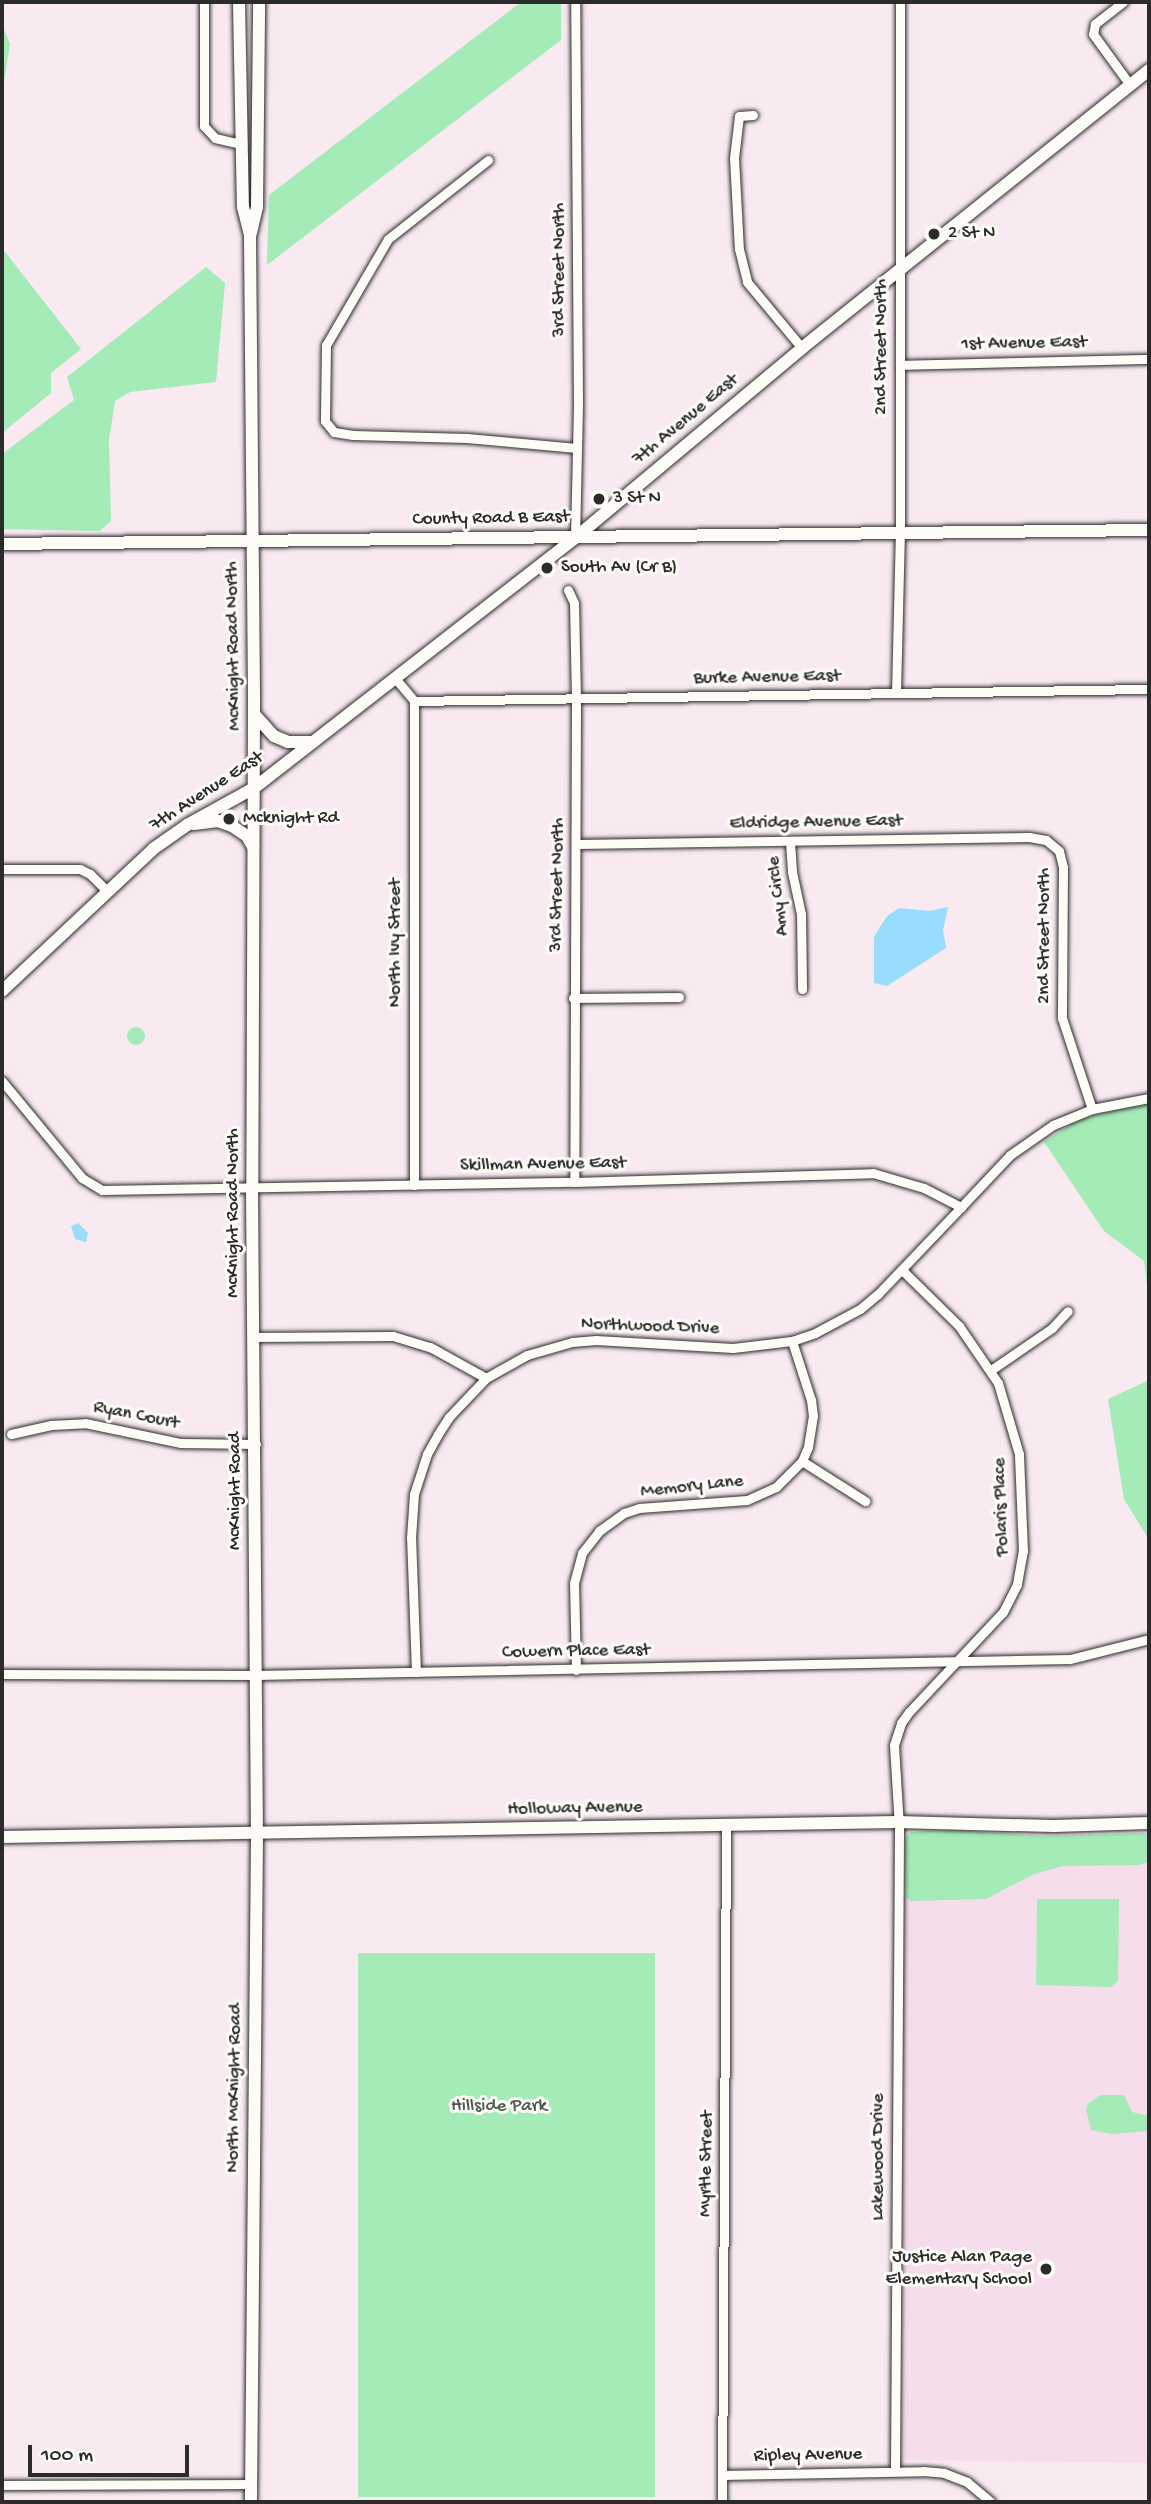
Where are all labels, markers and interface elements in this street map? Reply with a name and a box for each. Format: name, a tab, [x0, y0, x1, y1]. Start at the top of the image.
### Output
street label: 3rd Street North	[549, 203, 571, 337]
place label: 2 St N	[948, 223, 995, 245]
marker: 2 St N	[926, 226, 942, 242]
street label: 2nd Street North	[871, 279, 893, 415]
street label: 1st Avenue East	[961, 332, 1087, 356]
street label: 7th Avenue East	[628, 369, 744, 471]
place label: 3 St N	[613, 488, 661, 510]
marker: 3 St N	[591, 491, 607, 507]
street label: County Road B East	[412, 506, 570, 532]
place label: South Av (Cr B)	[561, 557, 677, 579]
marker: South Av (Cr B)	[539, 560, 555, 576]
street label: McKnight Road North	[221, 561, 247, 731]
street label: Burke Avenue East	[693, 665, 841, 691]
street label: 7th Avenue East	[146, 747, 268, 837]
place label: Mcknight Rd	[243, 808, 339, 830]
street label: Eldridge Avenue East	[729, 810, 903, 836]
marker: Mcknight Rd	[221, 811, 237, 827]
street label: 3rd Street North	[545, 818, 571, 952]
street label: Amy Circle	[763, 855, 795, 937]
street label: 2nd Street North	[1034, 868, 1056, 1004]
street label: North Ivy Street	[385, 879, 407, 1007]
street label: McKnight Road North	[223, 1128, 245, 1298]
street label: Skillman Avenue East	[460, 1152, 626, 1178]
street label: Northwood Drive	[580, 1313, 720, 1341]
street label: Ryan Court	[91, 1397, 181, 1435]
street label: McKnight Road	[225, 1432, 247, 1550]
street label: Polaris Place	[989, 1457, 1015, 1557]
street label: Memory Lane	[639, 1470, 745, 1504]
street label: Cowern Place East	[502, 1639, 650, 1665]
street label: Holloway Avenue	[507, 1796, 643, 1822]
street label: North McKnight Road	[222, 2003, 248, 2173]
street label: Lakewood Drive	[868, 2093, 890, 2221]
park label: Hillside Park	[451, 2096, 547, 2118]
street label: Myrtle Street	[695, 2111, 719, 2217]
place label: Justice Alan Page Elementary School	[886, 2247, 1032, 2291]
marker: Justice Alan Page Elementary School	[1038, 2261, 1054, 2277]
scale bar	[32, 2430, 192, 2474]
text: 100 m	[41, 2444, 93, 2469]
street label: Ripley Avenue	[754, 2444, 862, 2468]

